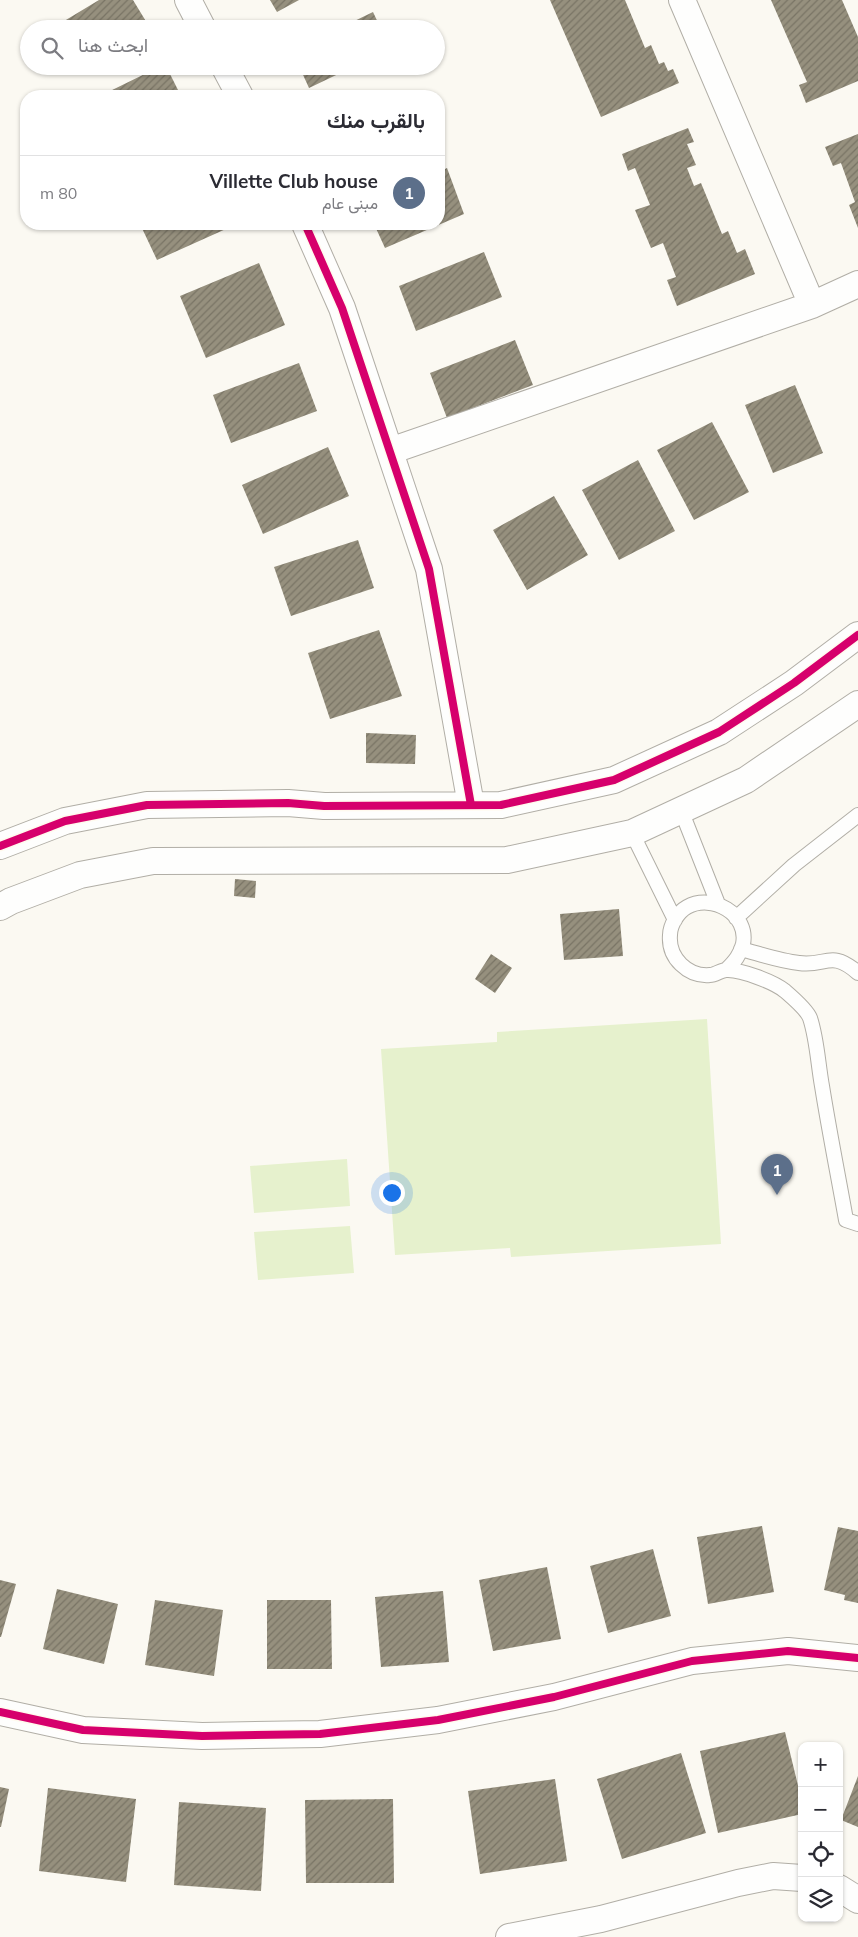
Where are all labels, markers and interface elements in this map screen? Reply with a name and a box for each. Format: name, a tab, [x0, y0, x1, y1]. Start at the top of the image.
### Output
search box	[20, 20, 445, 75]
text: ابحث هنا	[78, 33, 148, 57]
icon: search	[38, 34, 66, 62]
text: بالقرب منك	[327, 107, 425, 133]
text: Villette Club house	[209, 169, 378, 193]
text: 80 m	[40, 183, 77, 203]
text: 1	[404, 183, 414, 203]
text: مبنى عام	[322, 193, 378, 213]
pin: 1	[761, 1154, 793, 1195]
your location	[379, 1180, 405, 1206]
map controls	[798, 1742, 843, 1922]
button: +	[798, 1742, 843, 1787]
button: −	[798, 1787, 843, 1832]
button: locate	[798, 1832, 843, 1877]
button: layers	[798, 1877, 843, 1922]

